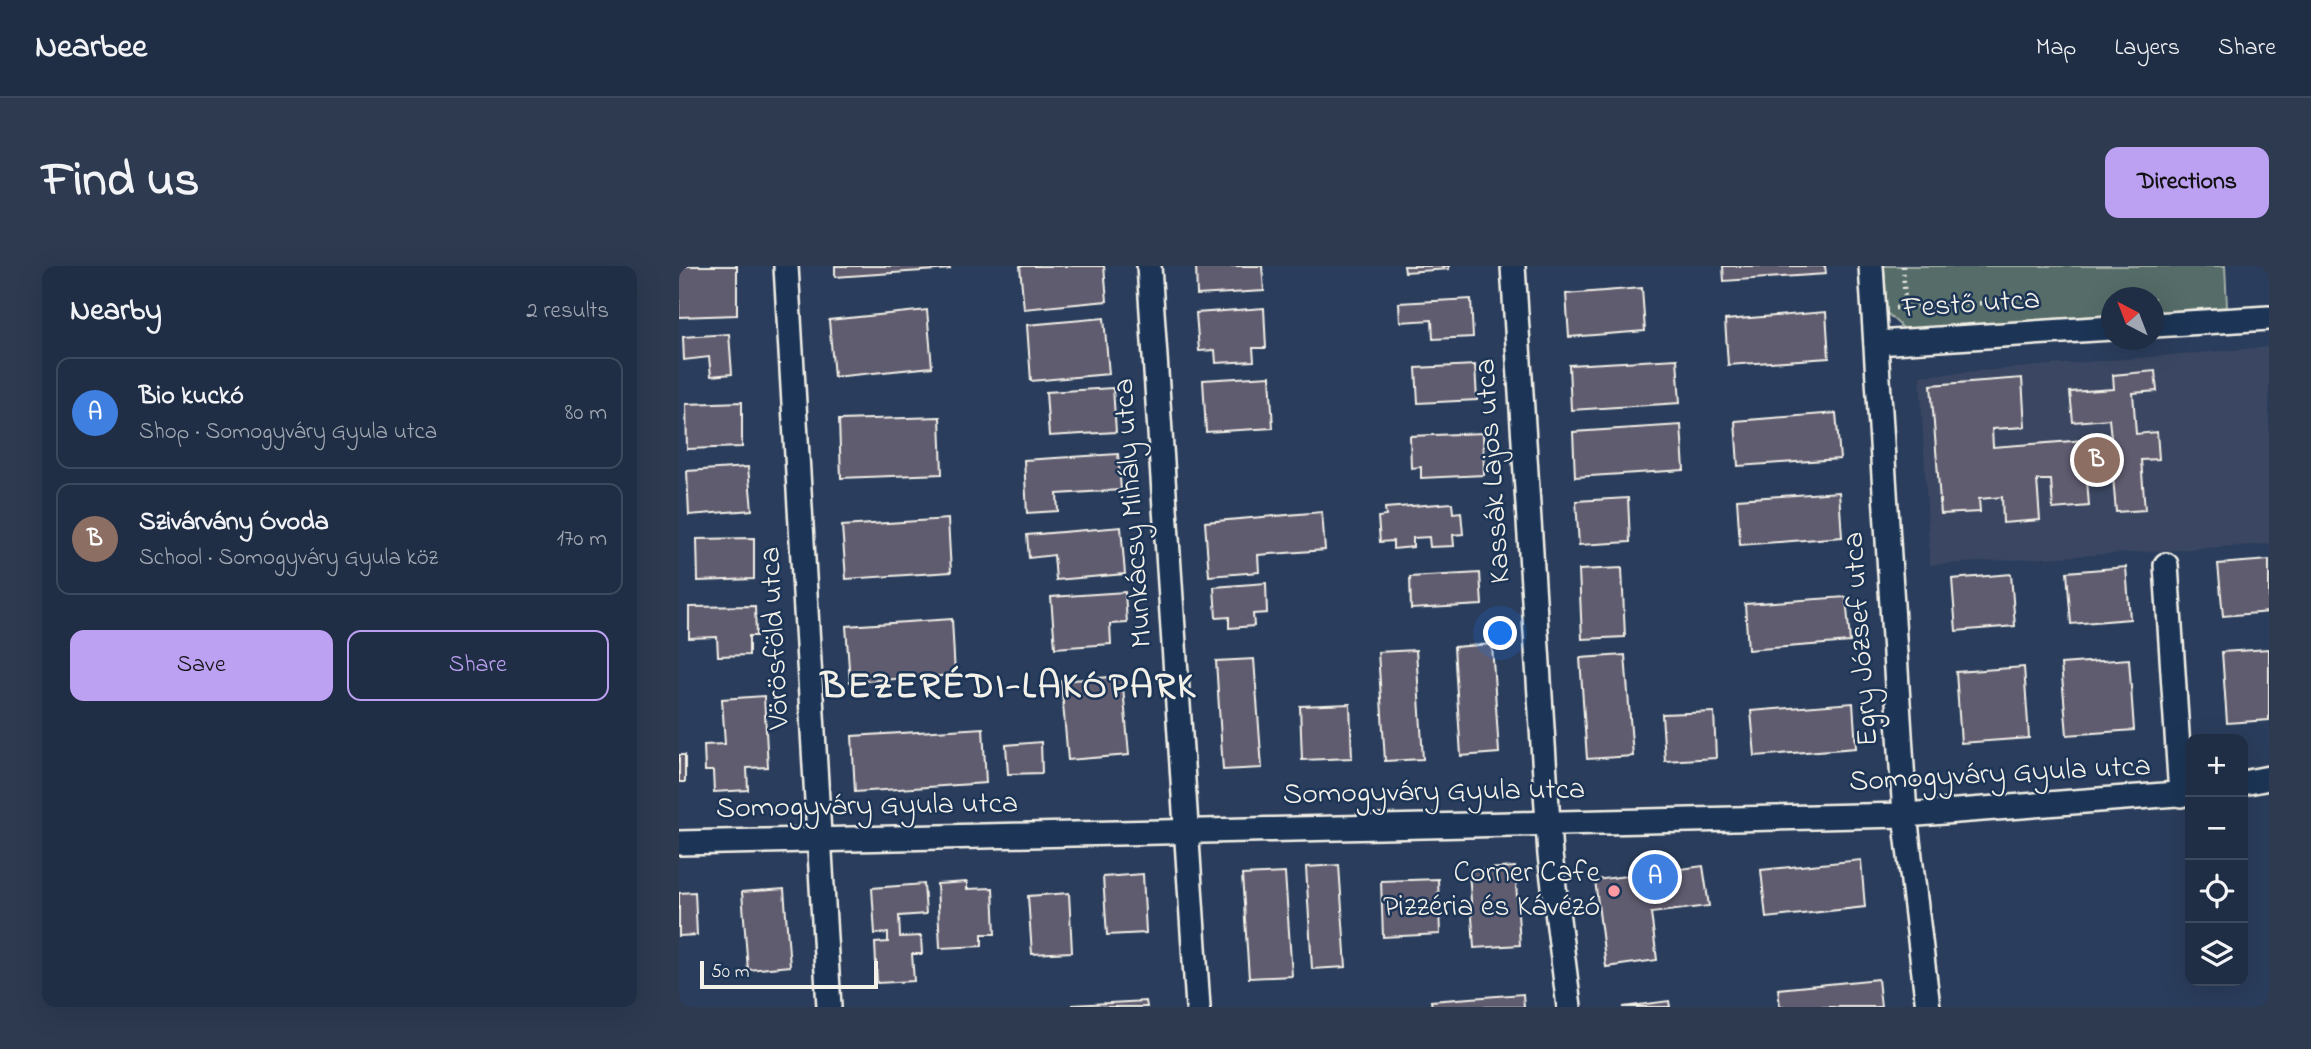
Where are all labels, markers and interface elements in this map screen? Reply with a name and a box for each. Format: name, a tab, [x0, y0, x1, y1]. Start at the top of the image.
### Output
text: Nearbee	[35, 24, 147, 72]
text: Map	[2036, 31, 2076, 66]
text: Layers	[2114, 31, 2180, 66]
text: Share	[2218, 31, 2276, 66]
text: Find us	[42, 146, 199, 218]
button: Directions	[2105, 147, 2269, 218]
street label: Festő utca	[1900, 278, 2041, 332]
north arrow	[2101, 287, 2164, 350]
text: Nearby	[70, 290, 162, 334]
text: 2 results	[526, 295, 609, 328]
street label: Kassák Lajos utca	[1464, 357, 1524, 585]
street label: Munkácsy Mihály utca	[1103, 377, 1165, 649]
text: Bio kuckó	[139, 378, 244, 416]
text: A	[88, 397, 102, 430]
text: 80 m	[565, 397, 607, 430]
text: Shop · Somogyváry Gyula utca	[139, 416, 437, 449]
pin: B	[2074, 434, 2120, 486]
text: Szivárvány Óvoda	[139, 504, 329, 542]
text: B	[87, 523, 103, 556]
text: 170 m	[557, 523, 607, 556]
street label: Egry József utca	[1833, 530, 1891, 748]
text: School · Somogyváry Gyula köz	[139, 542, 438, 575]
street label: Vörösföld utca	[749, 546, 803, 731]
your location	[1483, 616, 1517, 650]
button: Save	[70, 630, 333, 701]
button: Share	[347, 630, 609, 701]
district label: BEZERÉDI-LAKÓPARK	[819, 661, 1197, 715]
map controls	[2185, 734, 2248, 986]
button: +	[2185, 734, 2248, 797]
street label: Somogyváry Gyula utca	[1848, 745, 2152, 805]
street label: Somogyváry Gyula utca	[1283, 768, 1585, 818]
street label: Somogyváry Gyula utca	[716, 782, 1018, 832]
button: −	[2185, 797, 2248, 860]
pin: A	[1632, 851, 1678, 903]
place label: Corner Cafe Pizzéria és Kávézó	[1383, 852, 1601, 930]
button: locate	[2185, 860, 2248, 923]
marker: Corner Cafe Pizzéria és Kávézó	[1606, 883, 1622, 899]
button: layers	[2185, 923, 2248, 986]
scale bar	[700, 958, 879, 990]
text: 50 m	[711, 959, 750, 986]

